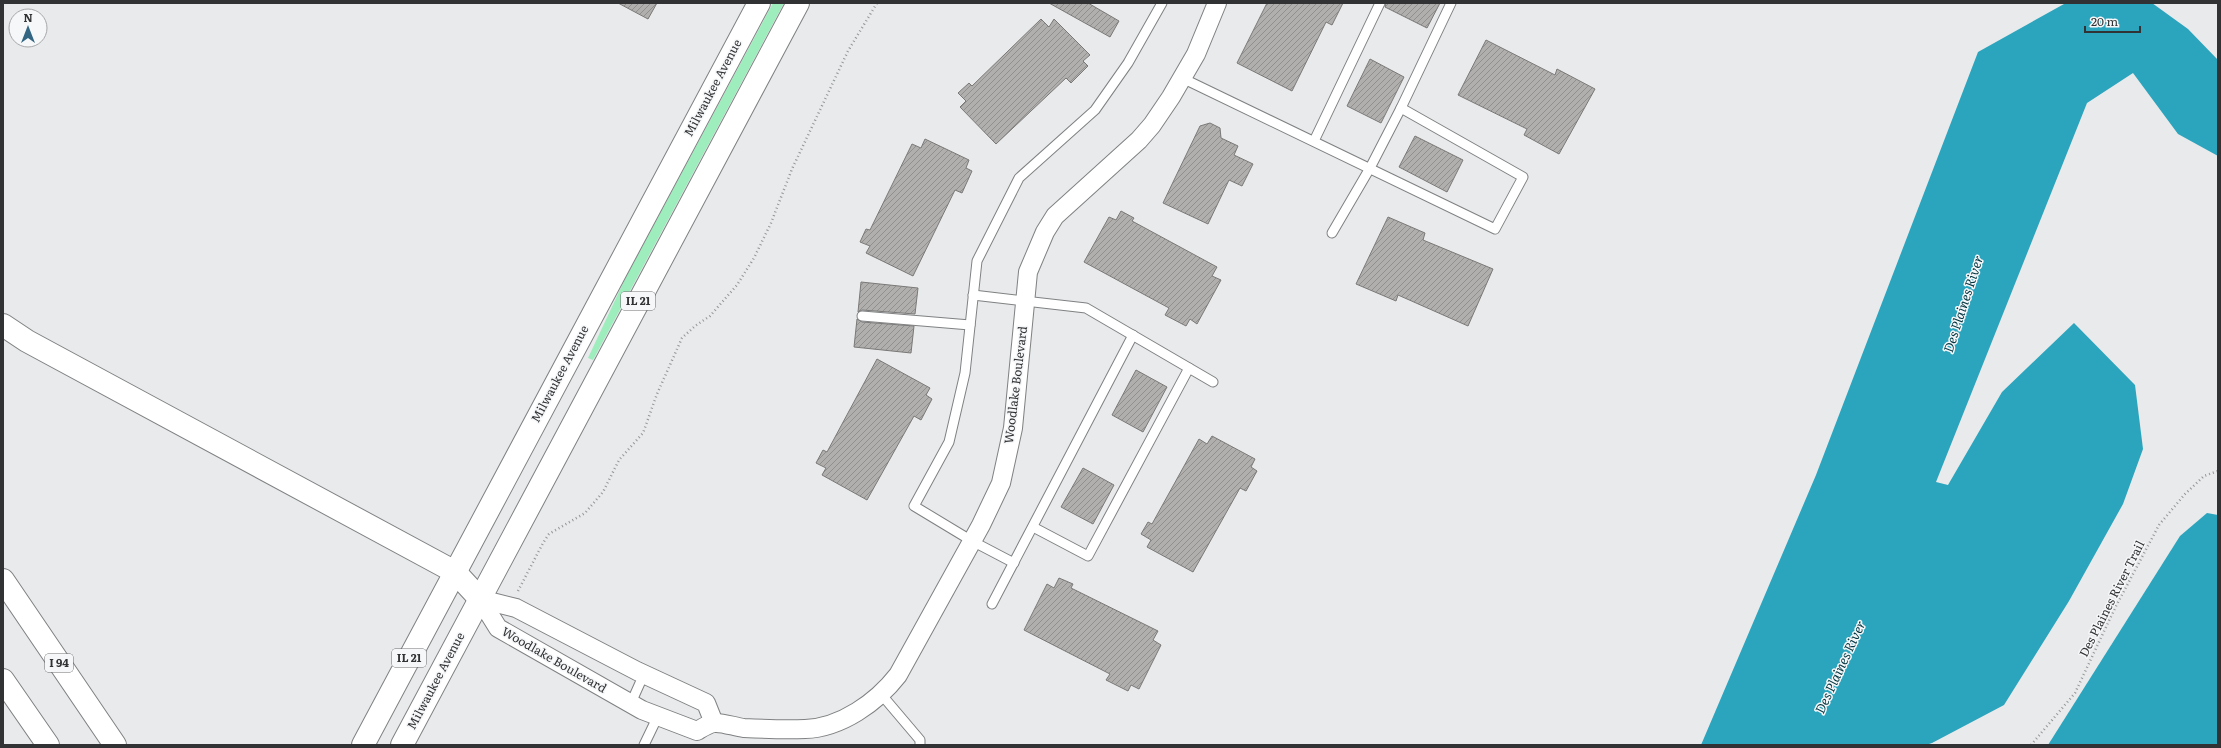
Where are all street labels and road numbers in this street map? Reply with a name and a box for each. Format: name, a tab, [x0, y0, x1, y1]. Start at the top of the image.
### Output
street label: Milwaukee Avenue	[679, 36, 745, 139]
road number: IL 21	[621, 292, 655, 310]
street label: Milwaukee Avenue	[526, 322, 592, 425]
street label: Woodlake Boulevard	[999, 324, 1031, 445]
street label: Des Plaines River Trail	[2074, 537, 2148, 660]
street label: Woodlake Boulevard	[499, 622, 611, 697]
street label: Milwaukee Avenue	[402, 629, 468, 732]
road number: IL 21	[392, 649, 426, 667]
road number: I 94	[45, 654, 73, 672]

